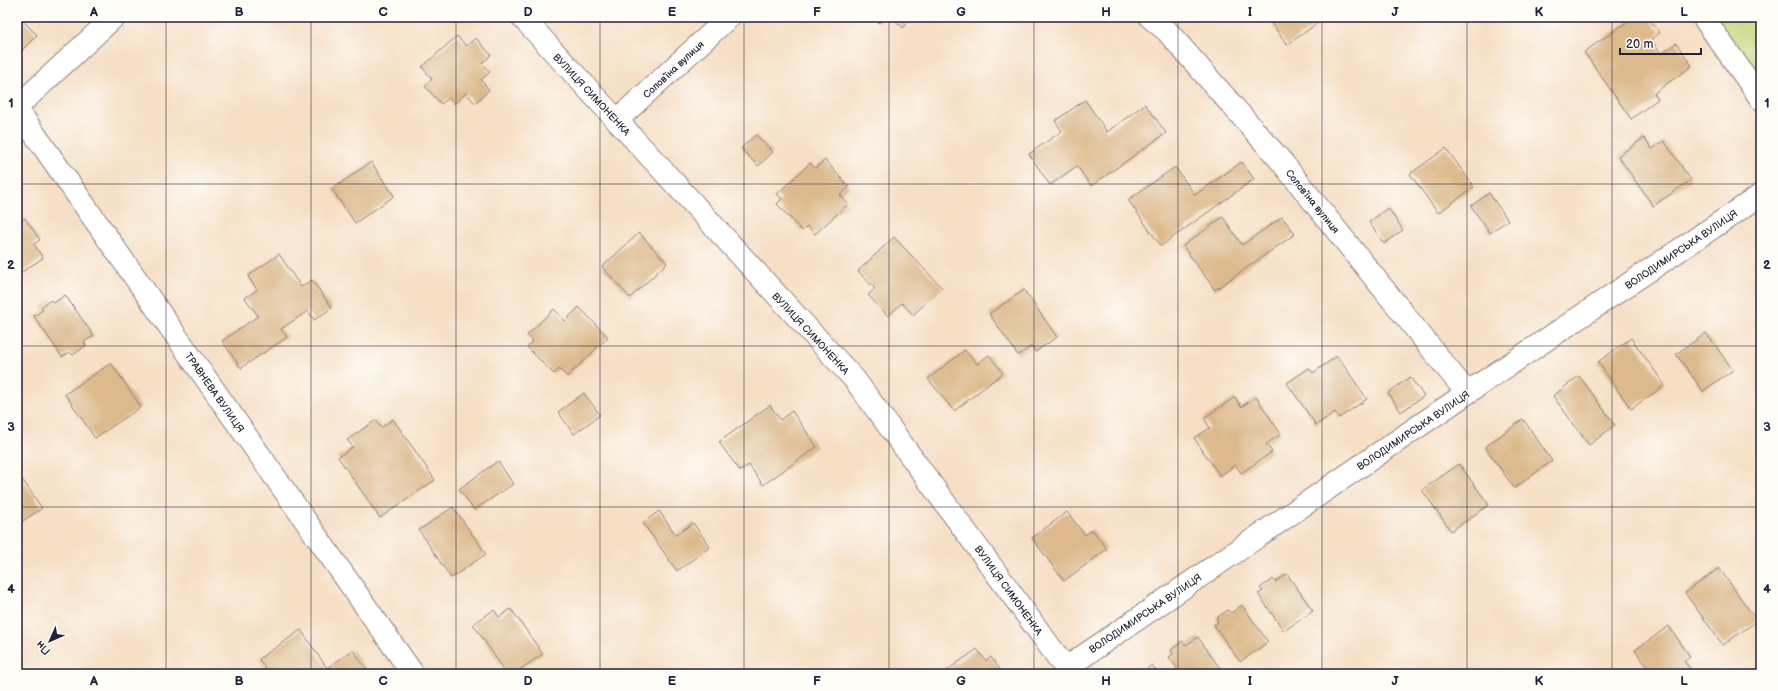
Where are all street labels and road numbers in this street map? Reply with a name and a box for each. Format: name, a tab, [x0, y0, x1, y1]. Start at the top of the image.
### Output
street label: Соловʼїна вулиця	[641, 38, 707, 101]
street label: ВУЛИЦЯ СИМОНЕНКА	[550, 51, 633, 139]
street label: Соловʼїна вулиця	[1283, 167, 1342, 236]
street label: ВОЛОДИМИРСЬКА ВУЛИЦЯ	[1623, 208, 1740, 292]
street label: ВУЛИЦЯ СИМОНЕНКА	[769, 290, 852, 378]
street label: ТРАВНЕВА ВУЛИЦЯ	[182, 350, 246, 435]
street label: ВОЛОДИМИРСЬКА ВУЛИЦЯ	[1355, 389, 1472, 473]
street label: ВУЛИЦЯ СИМОНЕНКА	[972, 544, 1045, 638]
street label: ВОЛОДИМИРСЬКА ВУЛИЦЯ	[1087, 572, 1204, 656]

